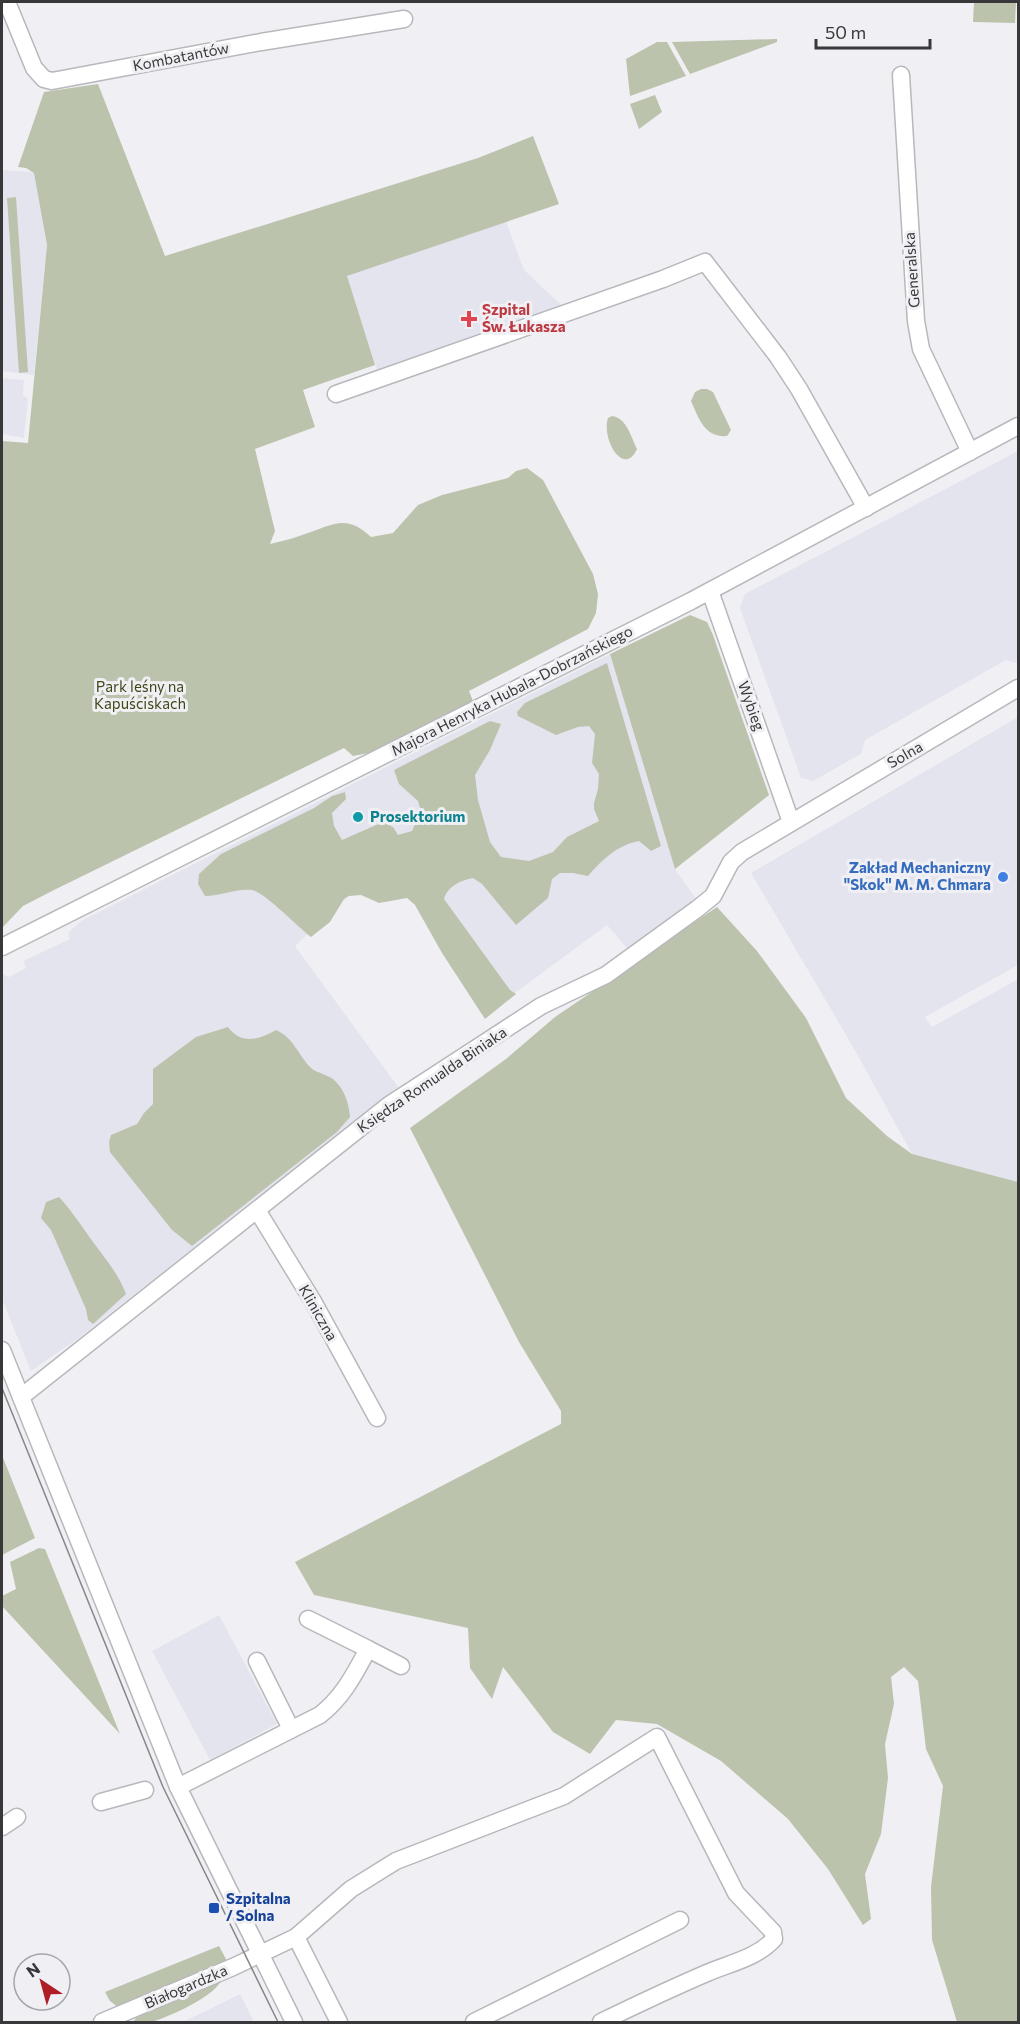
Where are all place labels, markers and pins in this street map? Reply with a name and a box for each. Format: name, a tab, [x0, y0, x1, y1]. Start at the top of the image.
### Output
place label: Szpital Św. Łukasza	[482, 300, 566, 335]
marker: Szpital Św. Łukasza	[460, 310, 478, 328]
place label: Prosektorium	[370, 807, 465, 825]
marker: Prosektorium	[351, 810, 365, 824]
place label: Zakład Mechaniczny "Skok" M. M. Chmara	[844, 858, 992, 893]
marker: Zakład Mechaniczny "Skok" M. M. Chmara	[996, 870, 1010, 884]
place label: Szpitalna / Solna	[226, 1889, 291, 1924]
marker: Szpitalna / Solna	[207, 1901, 221, 1915]

